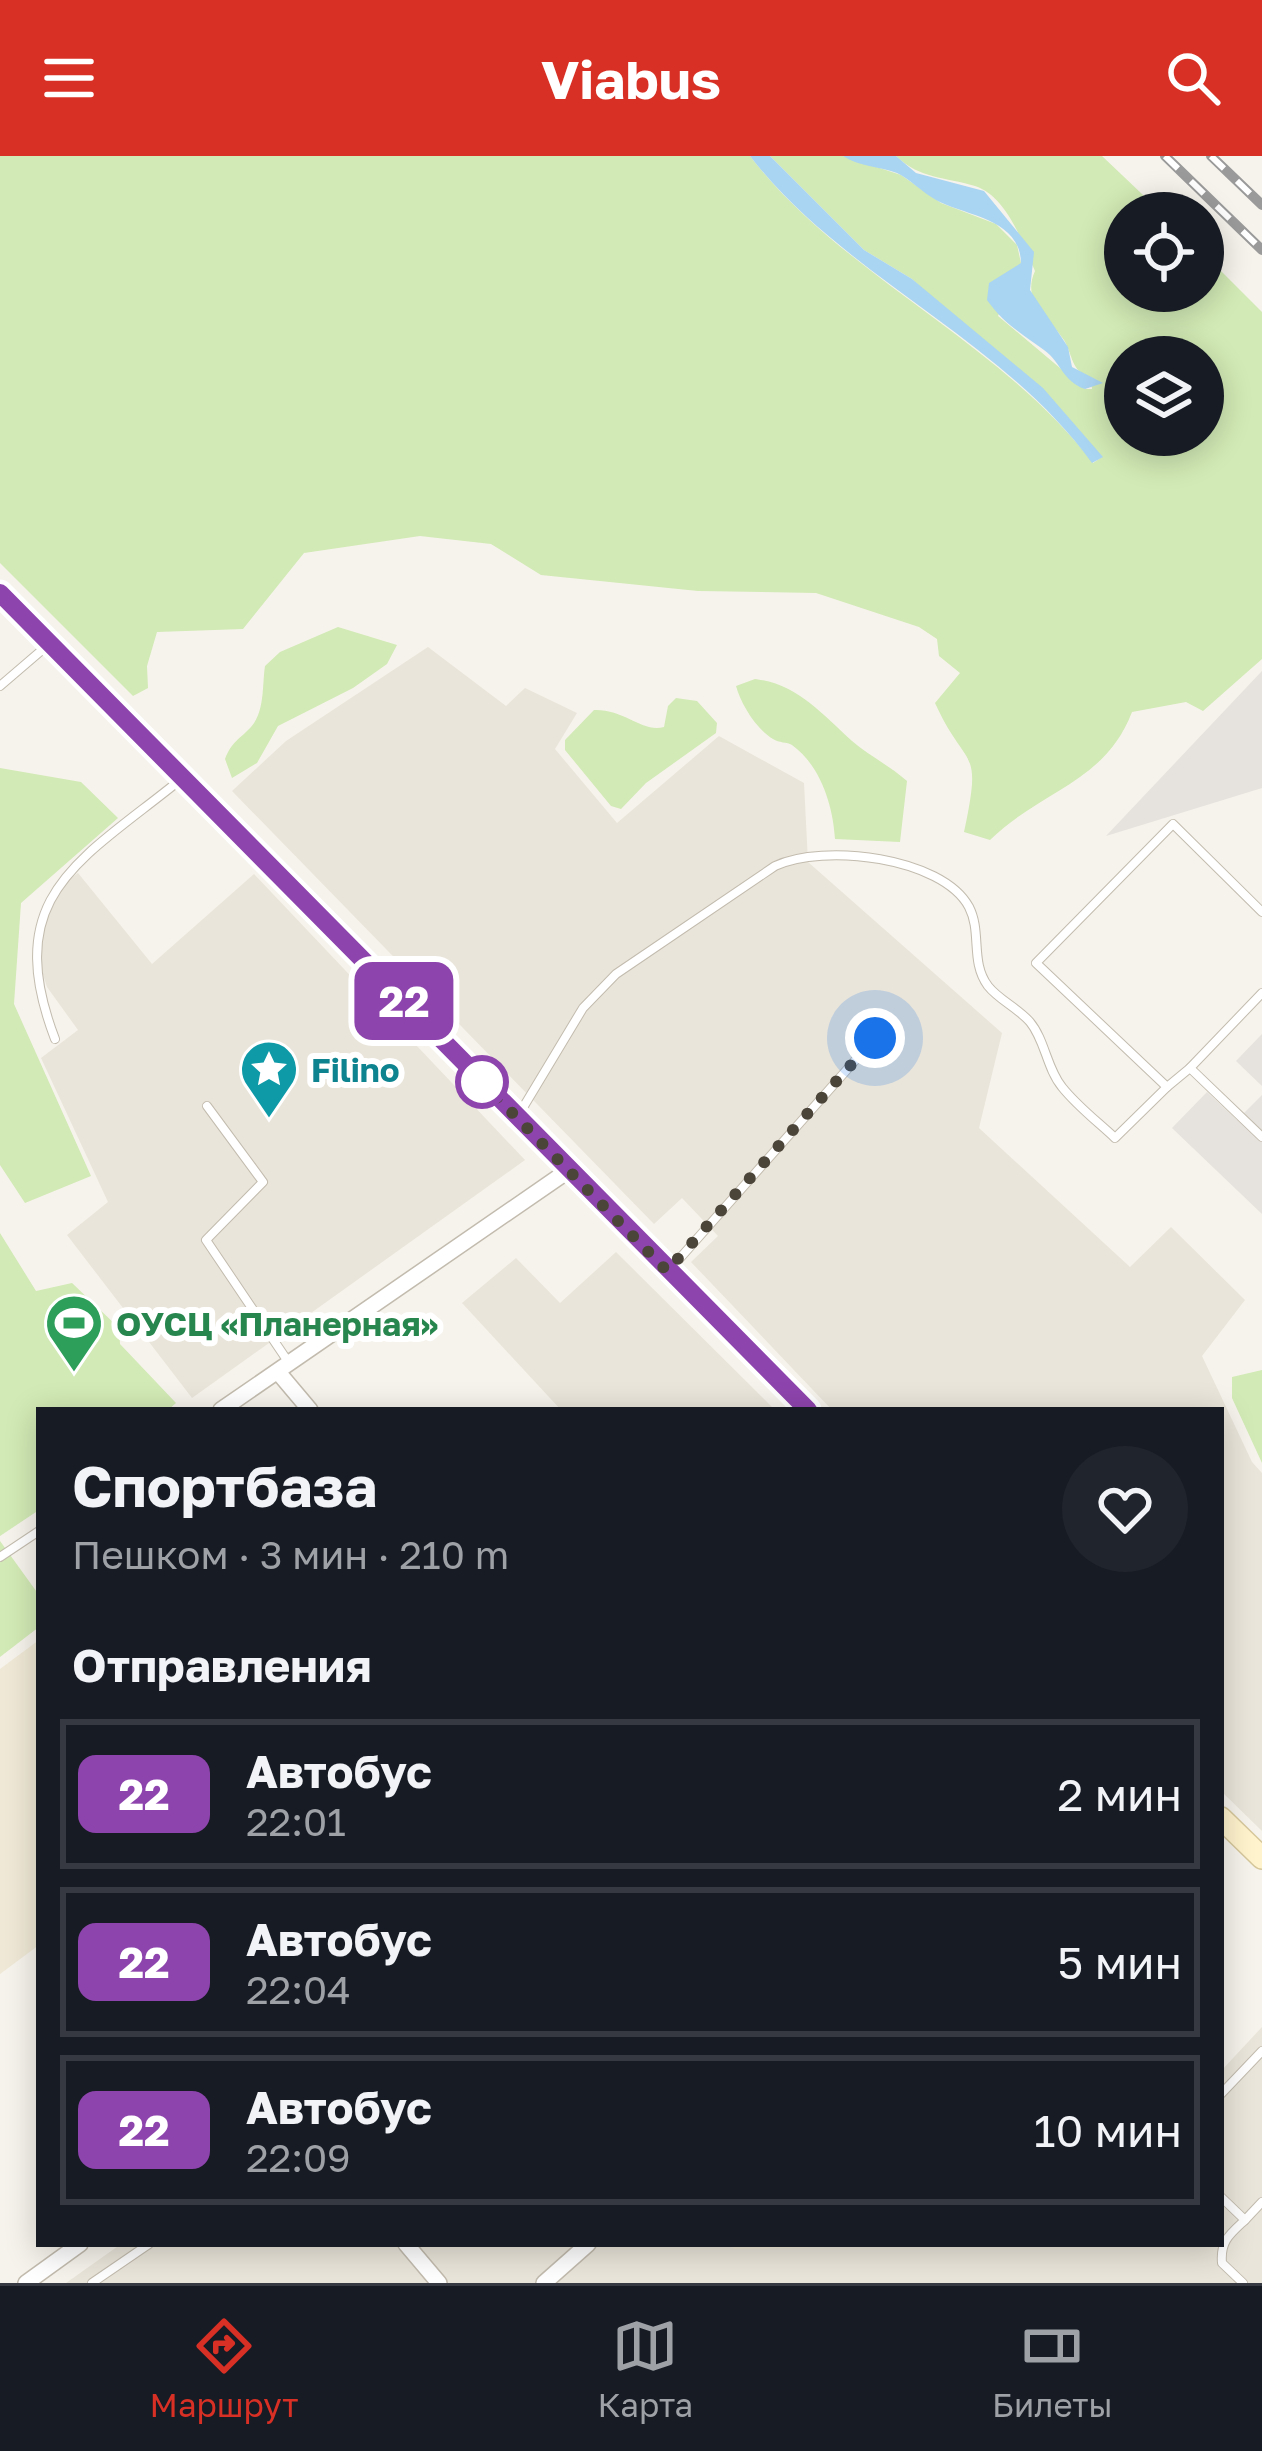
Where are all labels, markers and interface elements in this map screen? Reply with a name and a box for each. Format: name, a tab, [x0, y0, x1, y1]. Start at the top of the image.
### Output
icon: menu	[36, 45, 102, 111]
icon: search	[1160, 45, 1226, 111]
text: Viabus	[541, 46, 721, 111]
map controls	[1104, 192, 1224, 456]
button: locate	[1104, 192, 1224, 312]
button: layers	[1104, 336, 1224, 456]
line badge: 22	[350, 962, 458, 1040]
text: 22	[378, 976, 430, 1026]
your location	[845, 1008, 905, 1068]
place icon: Filino	[238, 1038, 300, 1120]
place label: Filino	[311, 1050, 400, 1089]
unlabelled marker	[457, 1057, 507, 1107]
sports icon: ОУСЦ «Планерная»	[43, 1292, 105, 1374]
place label: ОУСЦ «Планерная»	[116, 1304, 438, 1343]
button: heart	[1062, 1446, 1188, 1572]
text: Спортбаза	[72, 1451, 377, 1520]
text: Пешком · 3 мин · 210 m	[72, 1531, 509, 1578]
text: Отправления	[72, 1638, 372, 1692]
text: Автобус	[246, 1744, 432, 1798]
text: 2 мин	[1057, 1767, 1182, 1821]
text: 22	[118, 1769, 170, 1819]
text: 22:01	[246, 1798, 346, 1845]
text: Автобус	[246, 1912, 432, 1966]
text: 5 мин	[1057, 1935, 1182, 1989]
text: 22	[118, 1937, 170, 1987]
text: 22:04	[246, 1966, 351, 2013]
text: Автобус	[246, 2080, 432, 2134]
text: 10 мин	[1034, 2103, 1182, 2157]
text: 22	[118, 2105, 170, 2155]
text: 22:09	[246, 2134, 351, 2181]
tab: Маршрут	[150, 2313, 299, 2424]
tab: Карта	[598, 2313, 693, 2424]
tab: Билеты	[992, 2313, 1113, 2424]

